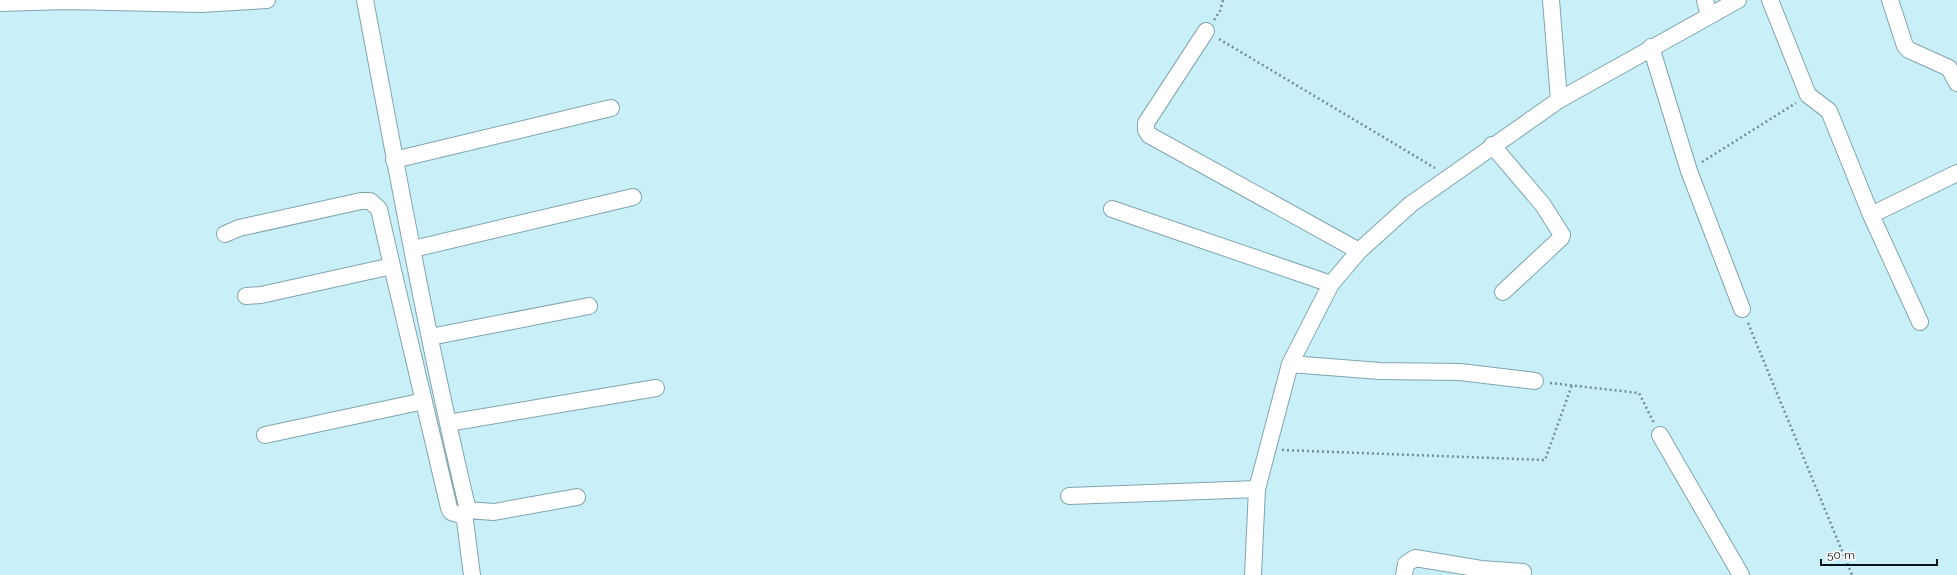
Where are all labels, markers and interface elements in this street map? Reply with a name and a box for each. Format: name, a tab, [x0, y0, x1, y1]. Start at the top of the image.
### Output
scale bar	[1821, 541, 1937, 567]
text: 50 m	[1827, 548, 1855, 562]

